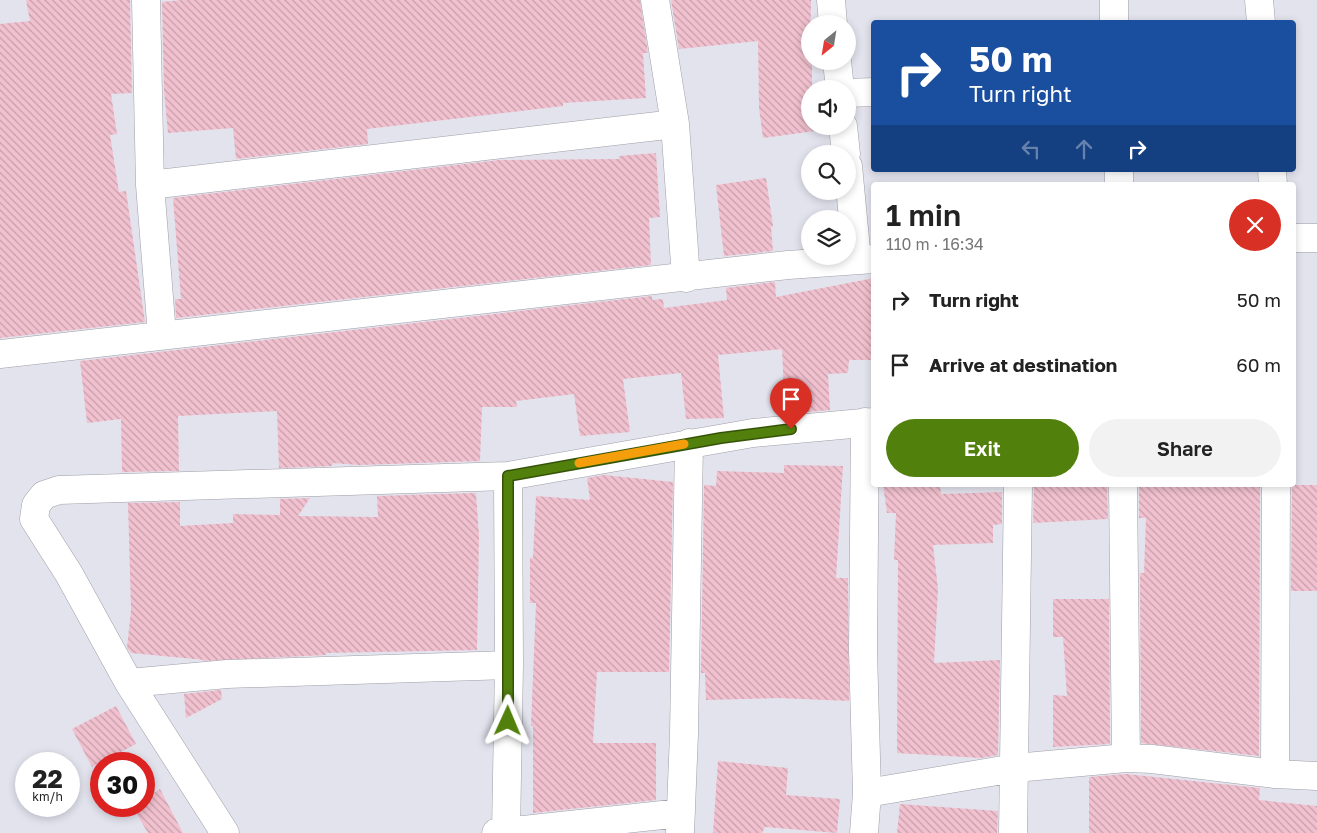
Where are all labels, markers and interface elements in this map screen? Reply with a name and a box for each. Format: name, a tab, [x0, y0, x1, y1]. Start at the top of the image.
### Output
north arrow	[801, 15, 856, 70]
map controls	[801, 15, 856, 265]
text: 50 m	[969, 38, 1052, 80]
icon: right	[886, 40, 951, 105]
button: sound	[801, 80, 856, 135]
text: Turn right	[969, 80, 1072, 107]
icon: left	[1017, 135, 1045, 163]
icon: ahead	[1070, 135, 1098, 163]
icon: right	[1123, 135, 1151, 163]
button: search	[801, 145, 856, 200]
text: 1 min	[886, 197, 961, 233]
button: close	[1229, 199, 1281, 251]
button: layers	[801, 210, 856, 265]
text: 110 m · 16:34	[886, 234, 984, 254]
icon: right	[886, 286, 914, 314]
text: Turn right	[929, 288, 1019, 311]
text: 50 m	[1237, 288, 1281, 311]
icon: arrive	[886, 351, 914, 379]
text: Arrive at destination	[929, 353, 1117, 376]
text: 60 m	[1236, 353, 1281, 376]
pin	[770, 378, 812, 429]
icon: arrive	[777, 385, 805, 413]
button: Exit	[886, 419, 1079, 477]
button: Share	[1089, 419, 1281, 477]
position arrow	[481, 694, 533, 746]
speed limit sign: 30	[90, 752, 155, 817]
text: 22	[32, 763, 63, 794]
text: km/h	[32, 789, 63, 804]

